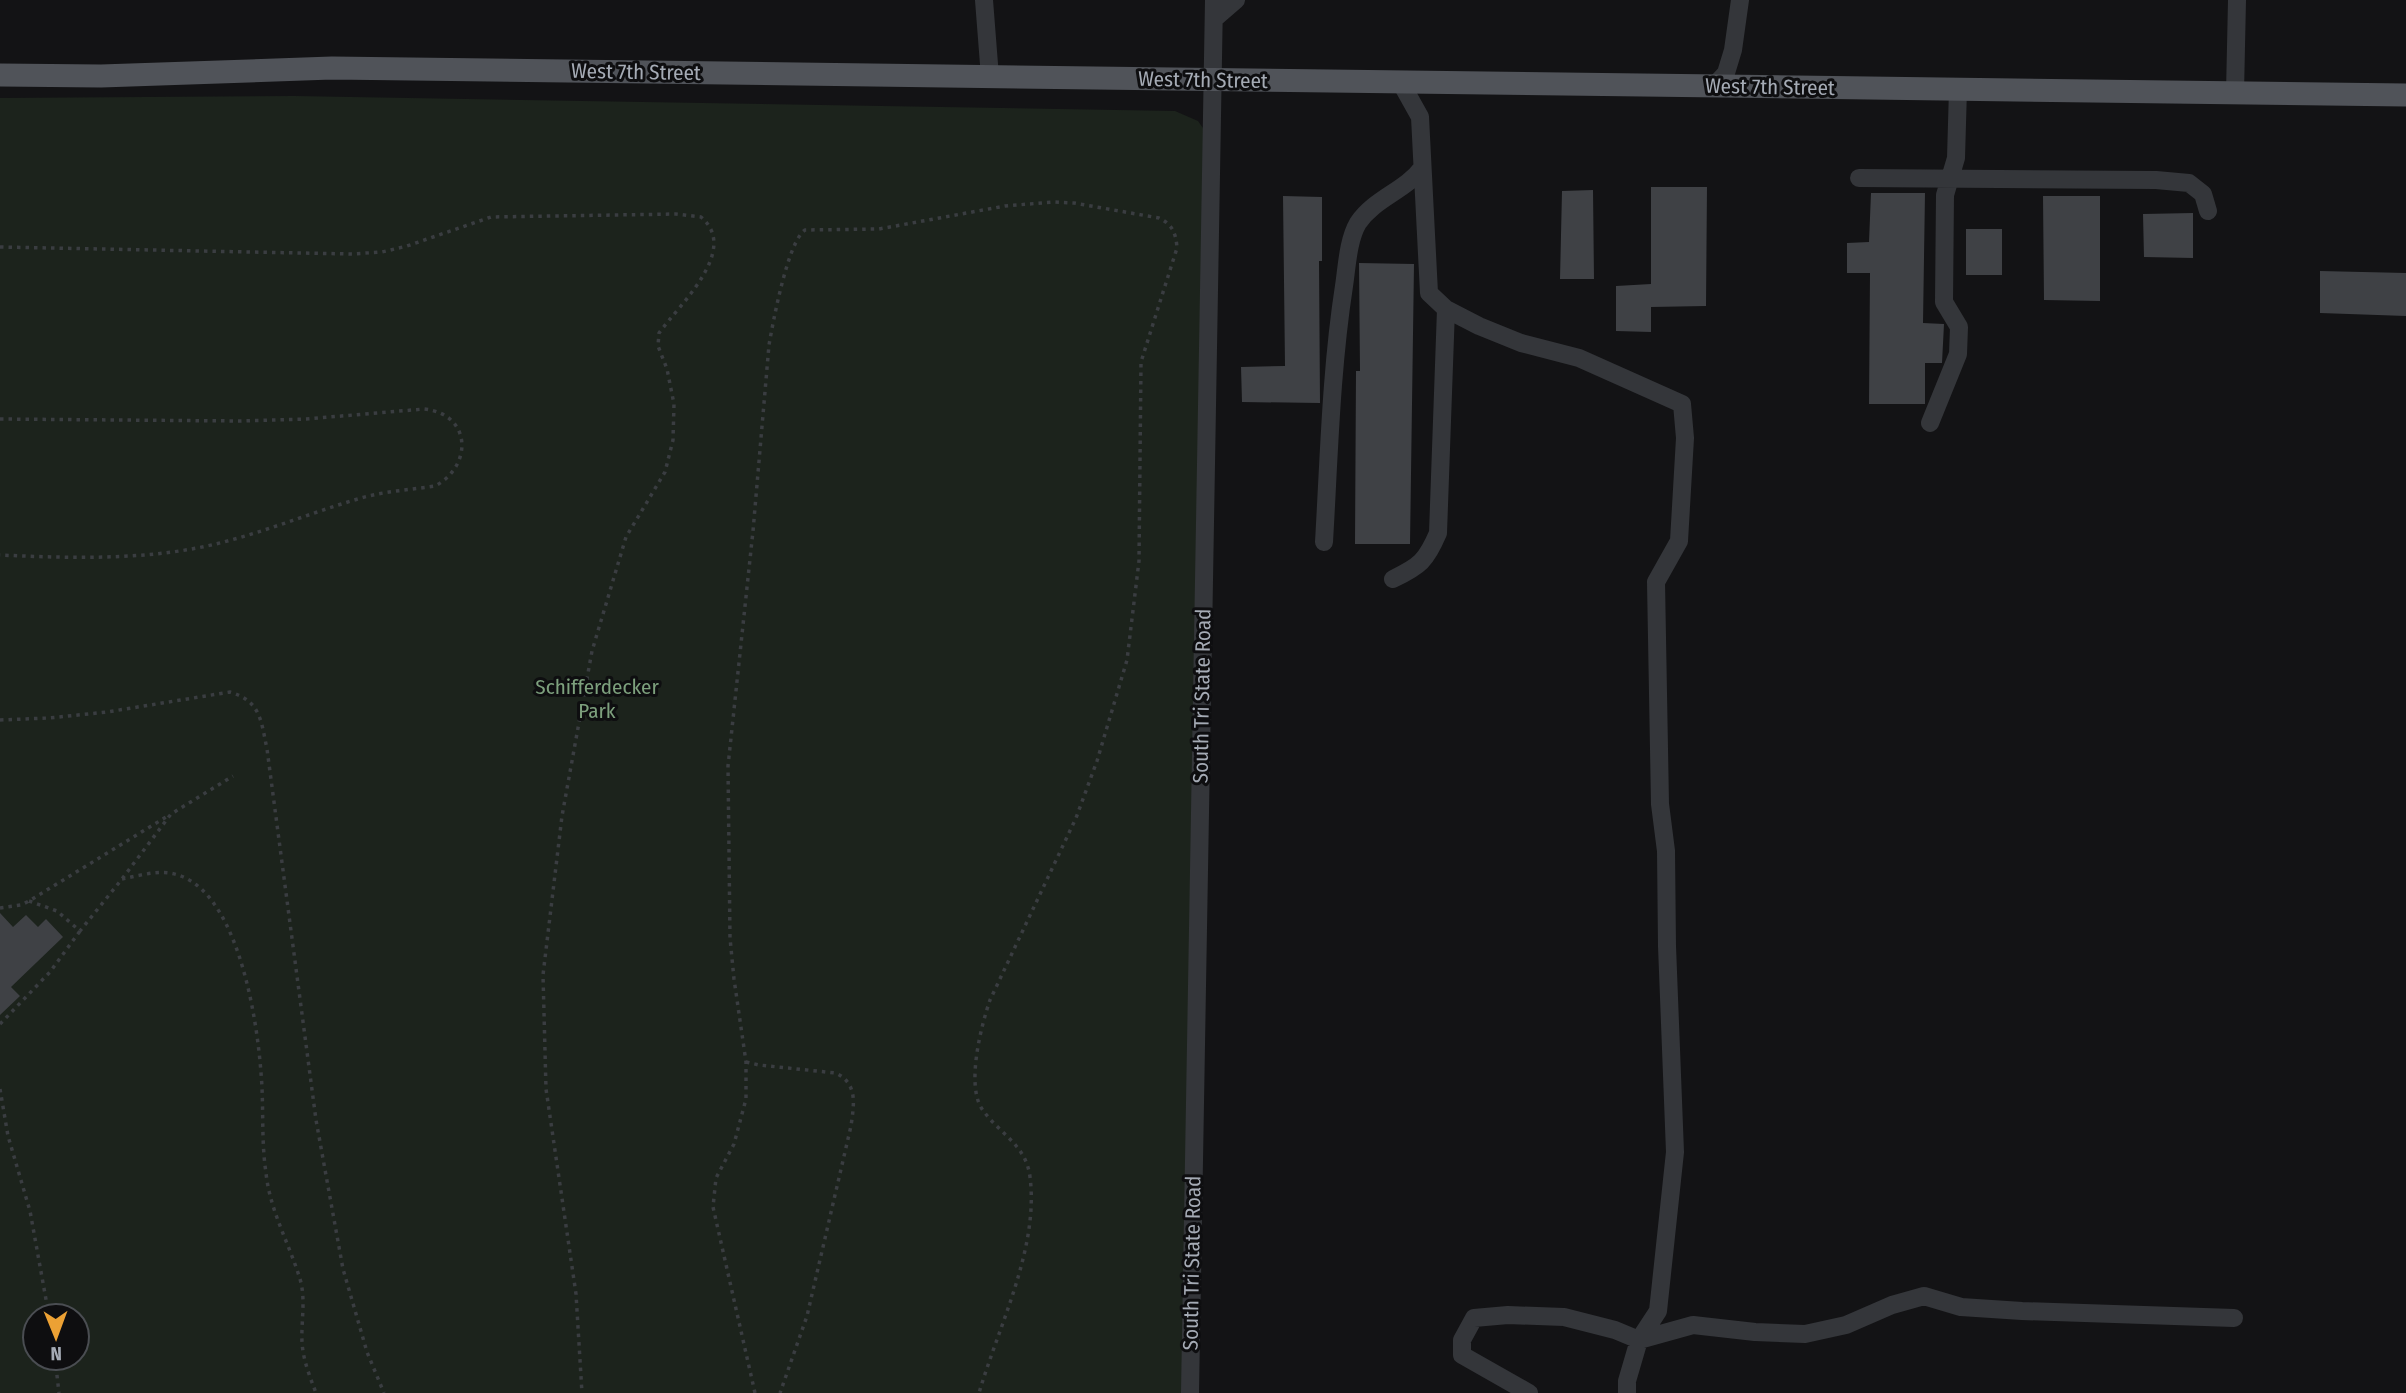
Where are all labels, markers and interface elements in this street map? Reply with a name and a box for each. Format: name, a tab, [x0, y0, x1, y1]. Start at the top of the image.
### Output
street label: West 7th Street	[571, 58, 701, 86]
street label: West 7th Street	[1138, 66, 1268, 94]
street label: West 7th Street	[1705, 73, 1835, 101]
street label: South Tri State Road	[1187, 608, 1217, 784]
park label: Schifferdecker Park	[535, 674, 659, 724]
street label: South Tri State Road	[1177, 1175, 1207, 1351]
north arrow	[21, 1302, 91, 1372]
text: N	[50, 1342, 62, 1365]

